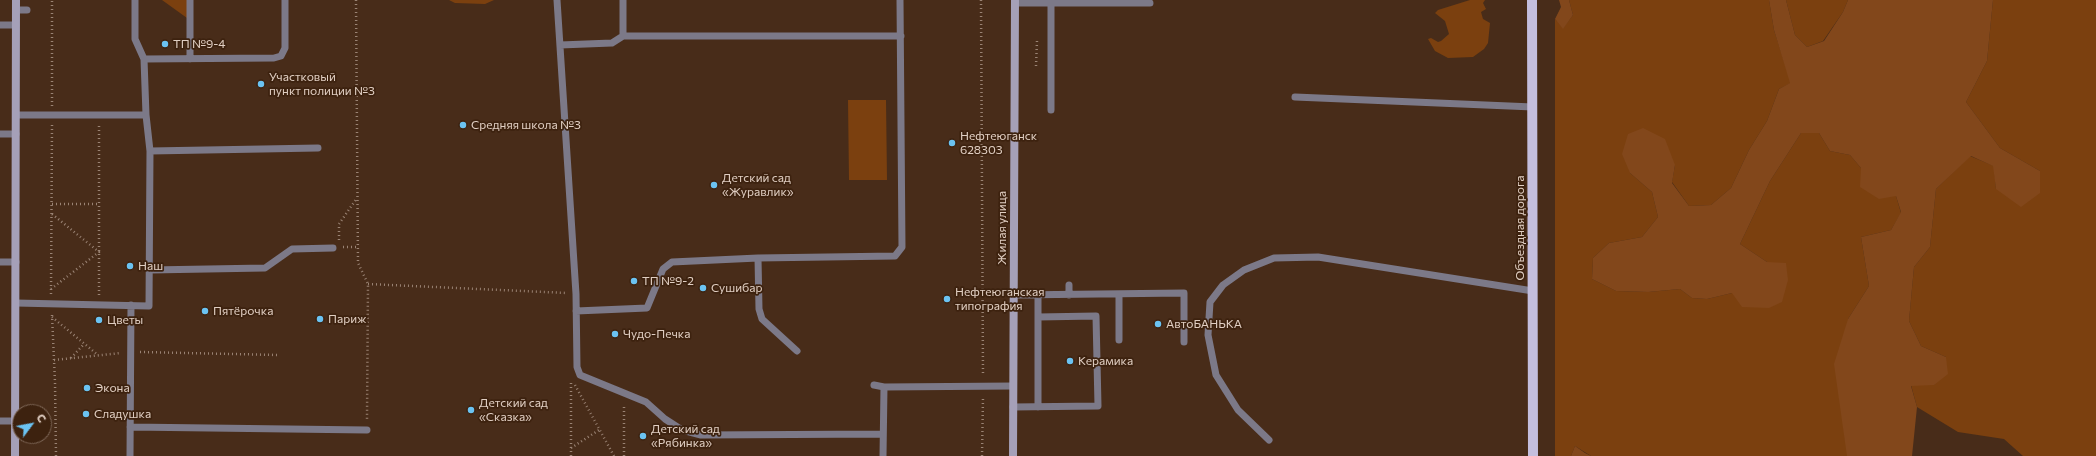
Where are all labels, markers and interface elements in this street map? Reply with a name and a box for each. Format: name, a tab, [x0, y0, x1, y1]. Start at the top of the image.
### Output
place label: ТП №9-4	[173, 37, 226, 51]
marker: ТП №9-4	[160, 39, 170, 49]
place label: Участковый пункт полиции №3	[269, 70, 375, 98]
marker: Участковый пункт полиции №3	[256, 79, 266, 89]
place label: Средняя школа №3	[471, 118, 581, 132]
marker: Средняя школа №3	[458, 120, 468, 130]
place label: Нефтеюганск 628303	[960, 129, 1037, 157]
marker: Нефтеюганск 628303	[947, 138, 957, 148]
place label: Детский сад «Журавлик»	[722, 171, 794, 199]
street label: Объездная дорога	[1513, 175, 1527, 281]
marker: Детский сад «Журавлик»	[709, 180, 719, 190]
street label: Жилая улица	[995, 191, 1009, 265]
place label: Наш	[138, 259, 163, 273]
marker: Наш	[125, 261, 135, 271]
place label: ТП №9-2	[642, 274, 694, 288]
marker: ТП №9-2	[629, 276, 639, 286]
place label: Сушибар	[711, 281, 763, 295]
marker: Сушибар	[698, 283, 708, 293]
place label: Нефтеюганская типография	[955, 285, 1045, 313]
marker: Нефтеюганская типография	[942, 294, 952, 304]
place label: Пятёрочка	[213, 304, 273, 318]
marker: Пятёрочка	[200, 306, 210, 316]
place label: Париж	[328, 312, 367, 326]
place label: Цветы	[107, 313, 143, 327]
marker: Париж	[315, 314, 325, 324]
marker: Цветы	[94, 315, 104, 325]
place label: АвтоБАНЬКА	[1166, 317, 1242, 331]
marker: АвтоБАНЬКА	[1153, 319, 1163, 329]
place label: Чудо-Печка	[623, 327, 690, 341]
marker: Чудо-Печка	[610, 329, 620, 339]
place label: Керамика	[1078, 354, 1133, 368]
marker: Керамика	[1065, 356, 1075, 366]
place label: Экона	[95, 381, 130, 395]
marker: Экона	[82, 383, 92, 393]
place label: Детский сад «Сказка»	[479, 396, 548, 424]
north arrow	[12, 404, 52, 444]
marker: Детский сад «Сказка»	[466, 405, 476, 415]
place label: Сладушка	[94, 407, 151, 421]
marker: Сладушка	[81, 409, 91, 419]
text: С	[34, 411, 49, 425]
place label: Детский сад «Рябинка»	[651, 422, 720, 450]
marker: Детский сад «Рябинка»	[638, 431, 648, 441]

